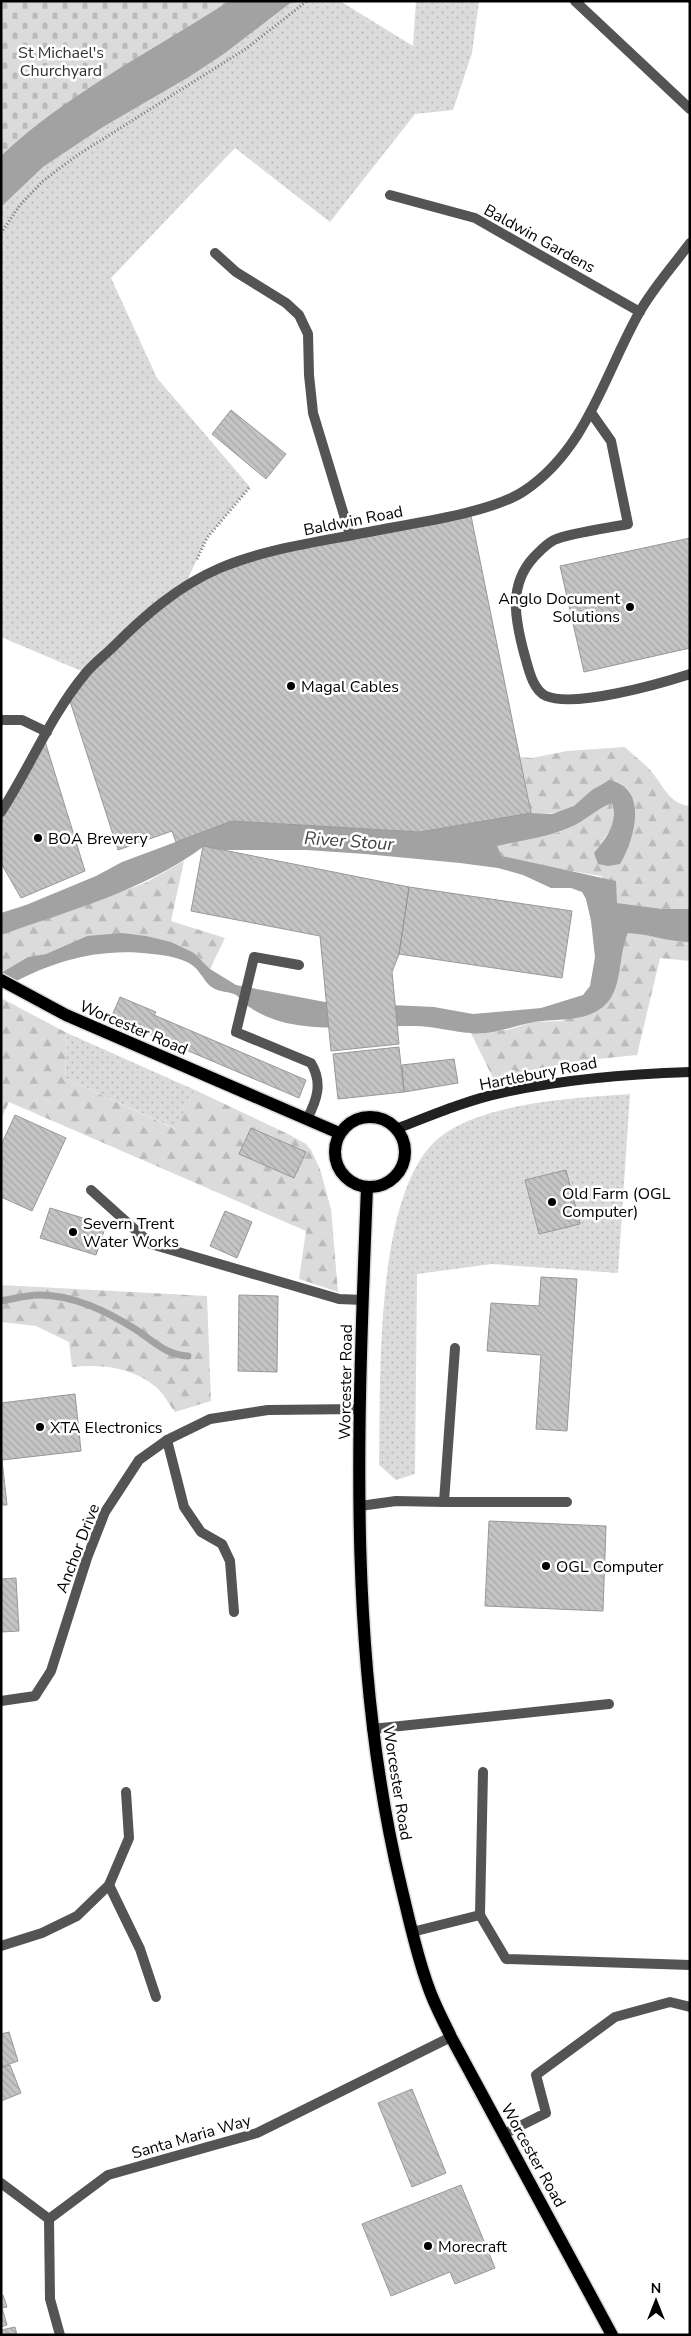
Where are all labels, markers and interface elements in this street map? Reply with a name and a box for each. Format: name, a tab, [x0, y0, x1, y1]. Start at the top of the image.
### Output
park label: St Michael's Churchyard	[18, 42, 104, 82]
street label: Baldwin Gardens	[480, 199, 599, 279]
street label: Baldwin Road	[302, 501, 405, 541]
place label: Anglo Document Solutions	[498, 588, 620, 628]
marker: Anglo Document Solutions	[624, 601, 636, 613]
place label: Magal Cables	[301, 676, 399, 698]
marker: Magal Cables	[285, 680, 297, 692]
water label: River Stour	[303, 826, 395, 856]
place label: BOA Brewery	[48, 828, 149, 850]
marker: BOA Brewery	[32, 832, 44, 844]
street label: Worcester Road	[76, 995, 191, 1061]
street label: Hartlebury Road	[477, 1052, 599, 1096]
place label: Old Farm (OGL Computer)	[562, 1183, 671, 1223]
marker: Old Farm (OGL Computer)	[546, 1196, 558, 1208]
place label: Severn Trent Water Works	[83, 1213, 179, 1253]
marker: Severn Trent Water Works	[67, 1226, 79, 1238]
street label: Worcester Road	[334, 1324, 358, 1440]
place label: XTA Electronics	[50, 1417, 163, 1439]
marker: XTA Electronics	[34, 1421, 46, 1433]
street label: Anchor Drive	[51, 1501, 105, 1596]
place label: OGL Computer	[556, 1556, 664, 1578]
marker: OGL Computer	[540, 1560, 552, 1572]
street label: Worcester Road	[377, 1724, 417, 1842]
street label: Worcester Road	[495, 2100, 571, 2211]
street label: Santa Maria Way	[129, 2109, 254, 2165]
place label: Morecraft	[438, 2236, 507, 2258]
marker: Morecraft	[422, 2240, 434, 2252]
north arrow	[631, 2276, 681, 2326]
text: N	[651, 2279, 661, 2298]

